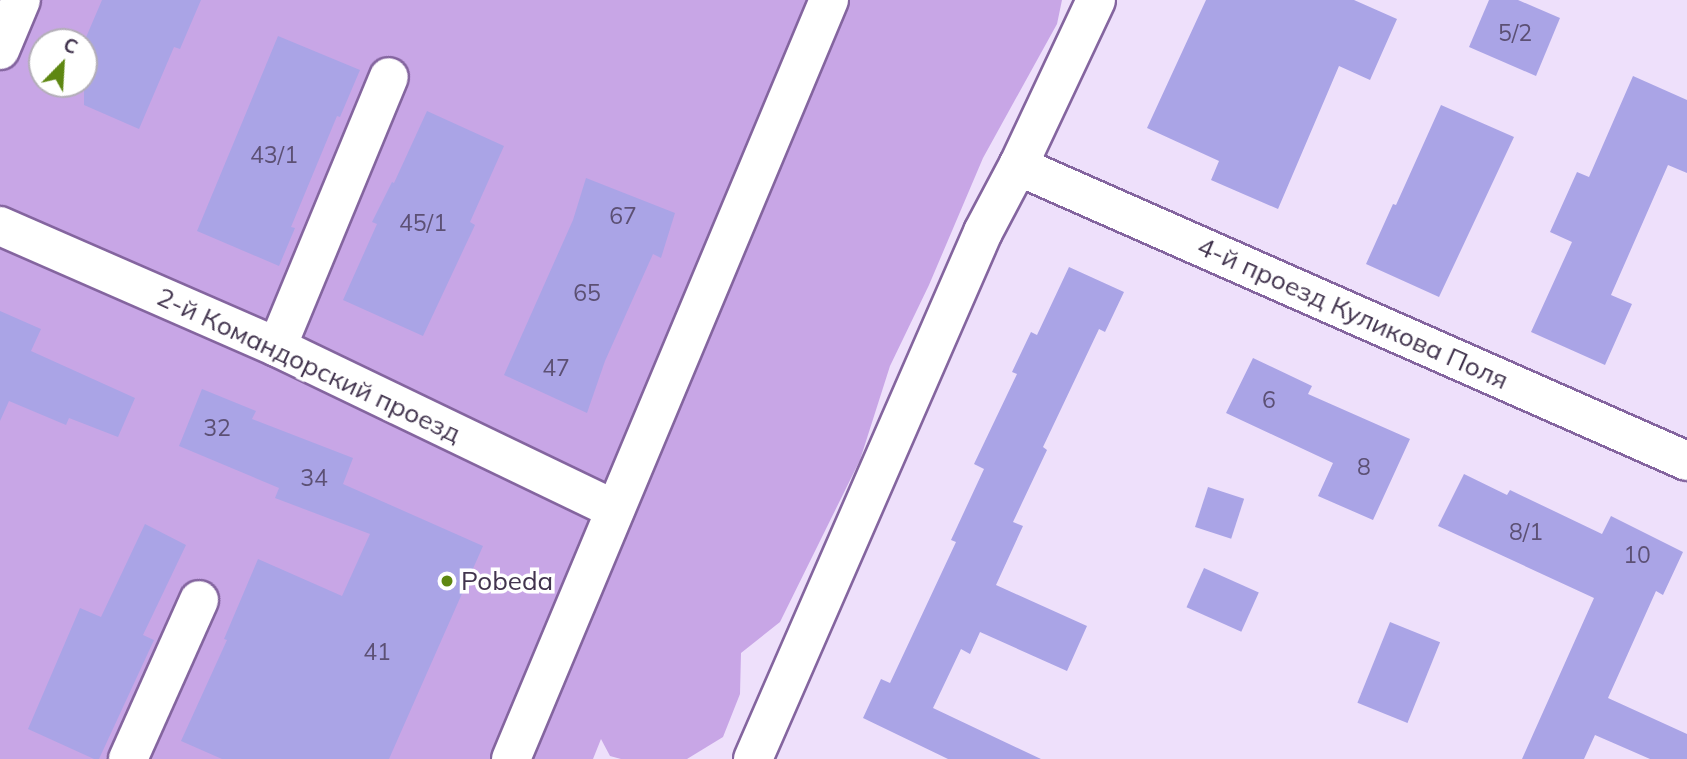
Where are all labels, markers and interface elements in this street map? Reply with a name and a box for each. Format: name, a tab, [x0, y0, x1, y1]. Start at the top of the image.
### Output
house number: 5/2	[1498, 19, 1532, 47]
north arrow	[28, 28, 98, 98]
text: С	[60, 32, 82, 59]
house number: 43/1	[250, 141, 298, 169]
house number: 67	[609, 202, 637, 230]
house number: 45/1	[399, 209, 447, 237]
street label: 4-й проезд Куликова Поля	[1193, 230, 1513, 396]
house number: 65	[573, 279, 601, 307]
street label: 2-й Командорский проезд	[152, 281, 466, 449]
house number: 47	[542, 354, 570, 382]
house number: 6	[1262, 386, 1276, 414]
house number: 32	[203, 414, 231, 442]
house number: 8	[1357, 453, 1371, 481]
house number: 34	[300, 464, 328, 492]
house number: 8/1	[1509, 518, 1543, 546]
house number: 10	[1623, 541, 1651, 569]
place label: Pobeda	[461, 565, 553, 597]
marker: Pobeda	[439, 573, 455, 589]
house number: 41	[363, 638, 391, 666]

